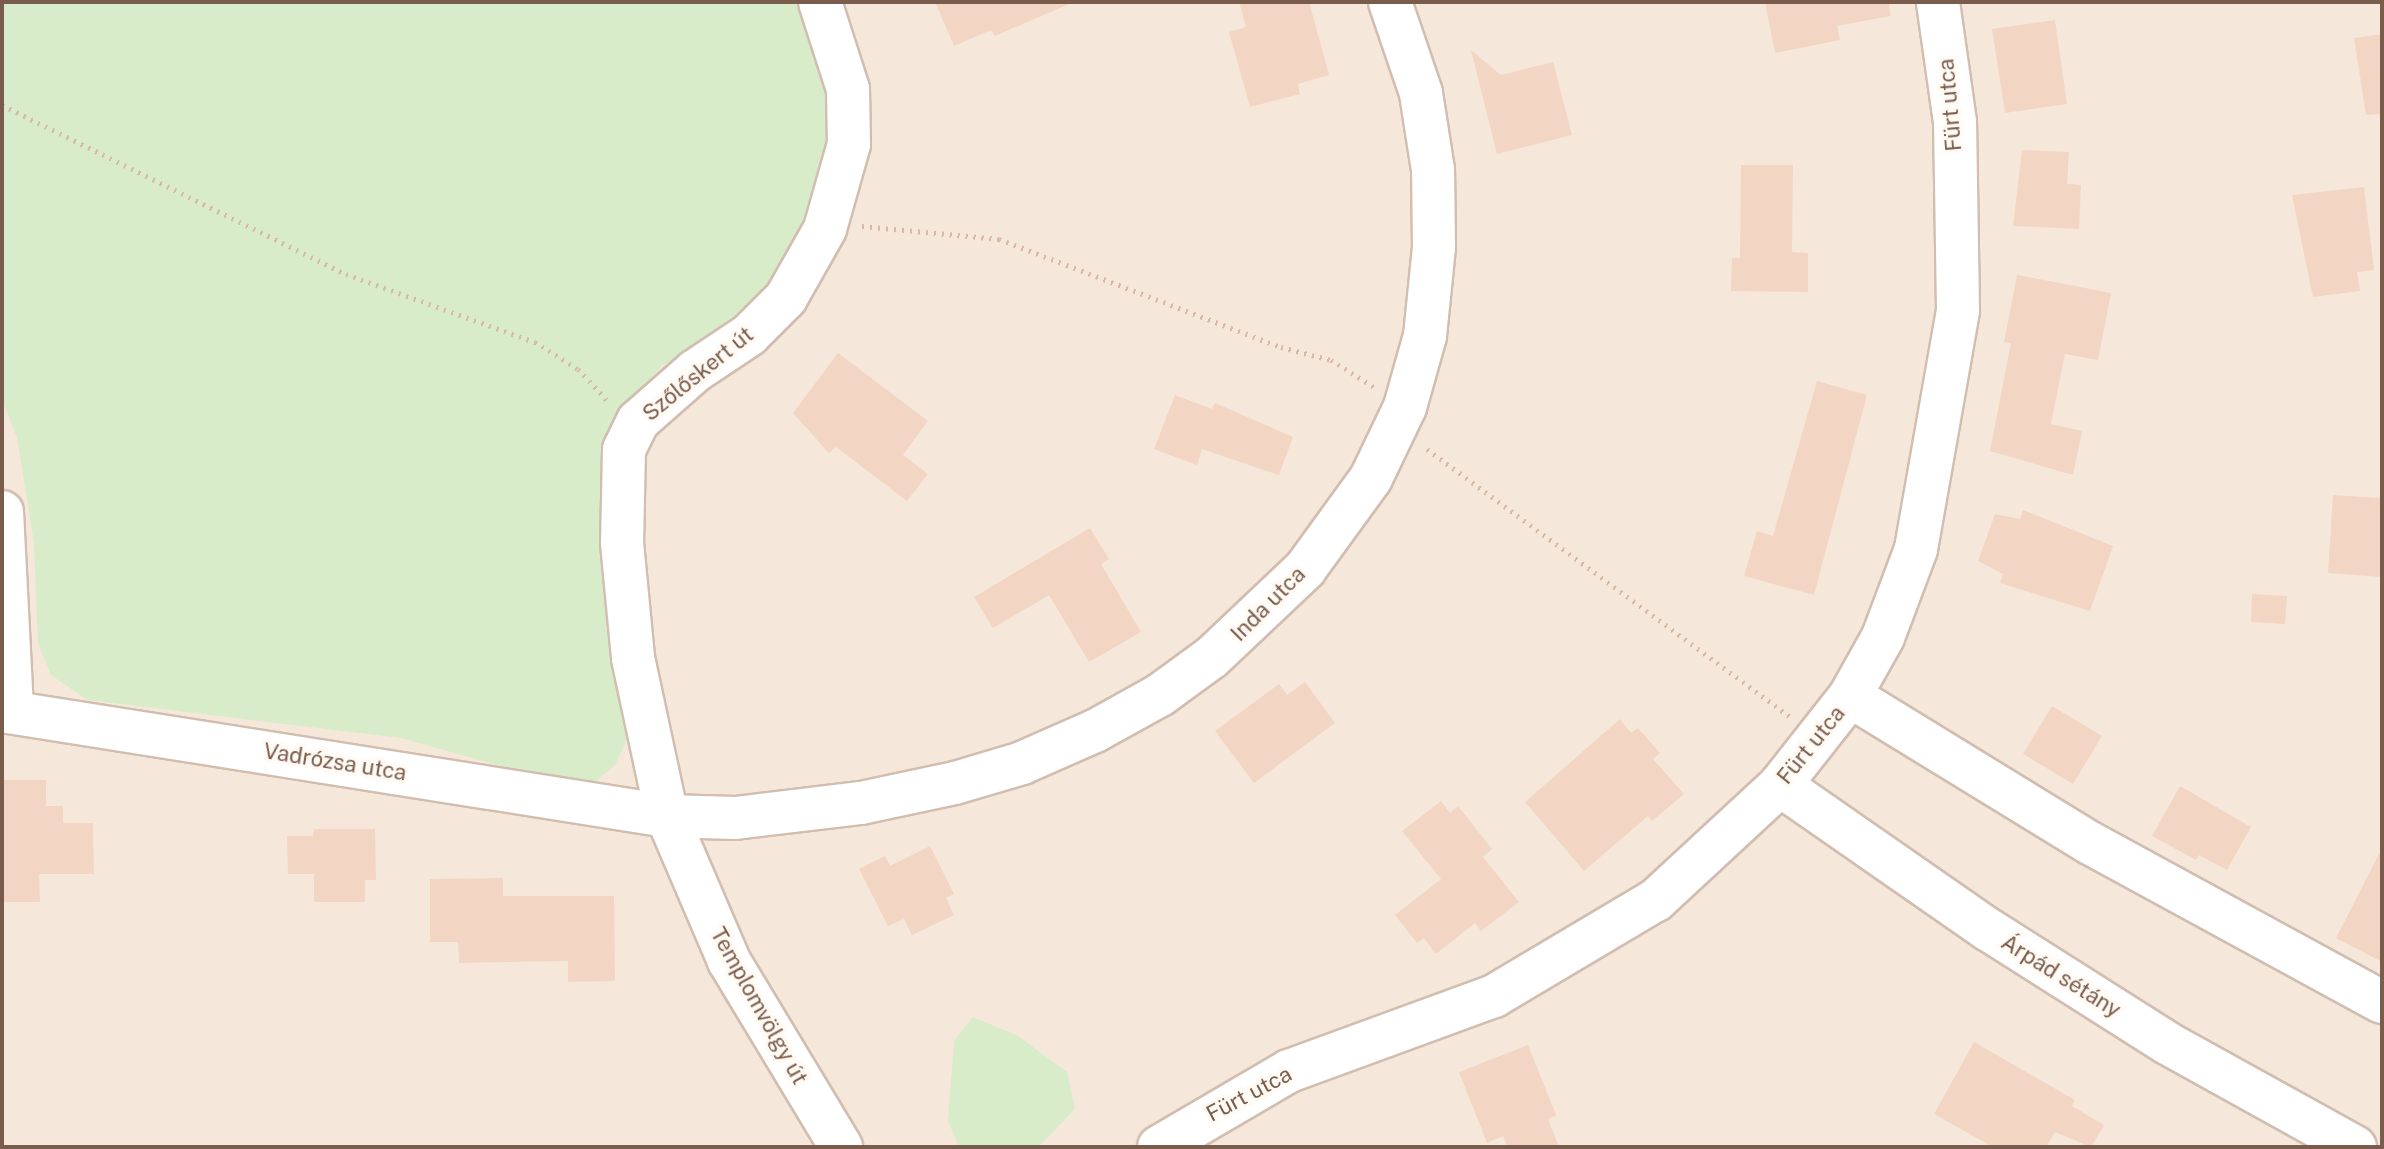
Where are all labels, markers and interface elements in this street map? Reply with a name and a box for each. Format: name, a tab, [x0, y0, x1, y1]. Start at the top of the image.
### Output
street label: Fürt utca	[1933, 58, 1967, 152]
street label: Szőlőskert út	[637, 321, 759, 427]
street label: Inda utca	[1225, 561, 1311, 647]
street label: Fürt utca	[1771, 701, 1851, 789]
street label: Vadrózsa utca	[262, 738, 408, 786]
street label: Templomvölgy út	[705, 923, 813, 1089]
street label: Árpád sétány	[1996, 929, 2126, 1023]
street label: Fürt utca	[1202, 1061, 1296, 1127]

